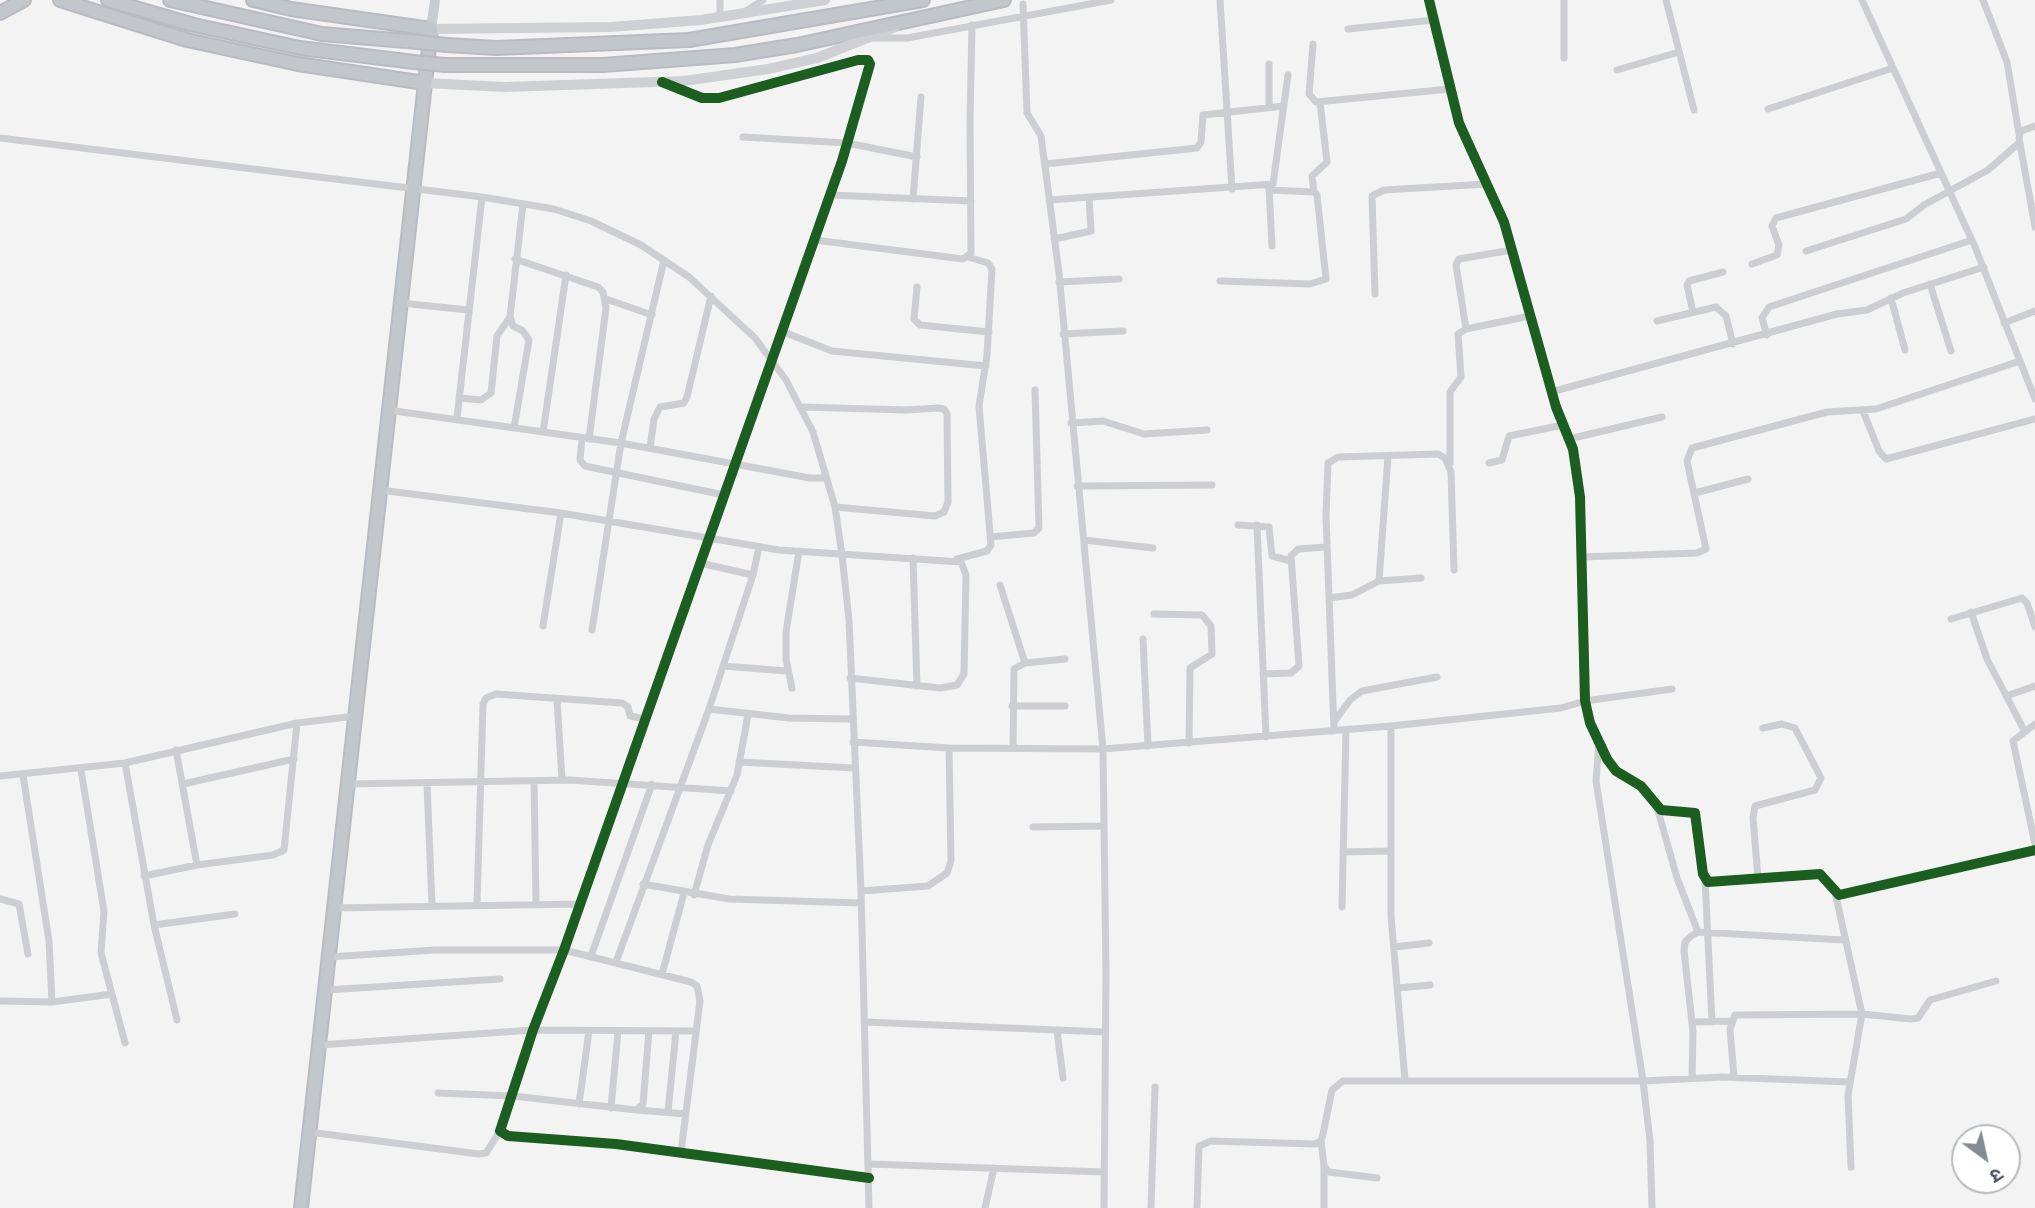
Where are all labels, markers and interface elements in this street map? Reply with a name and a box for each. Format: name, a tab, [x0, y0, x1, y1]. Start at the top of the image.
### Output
north arrow	[1951, 1124, 2021, 1194]
text: उ	[1985, 1161, 2008, 1189]

